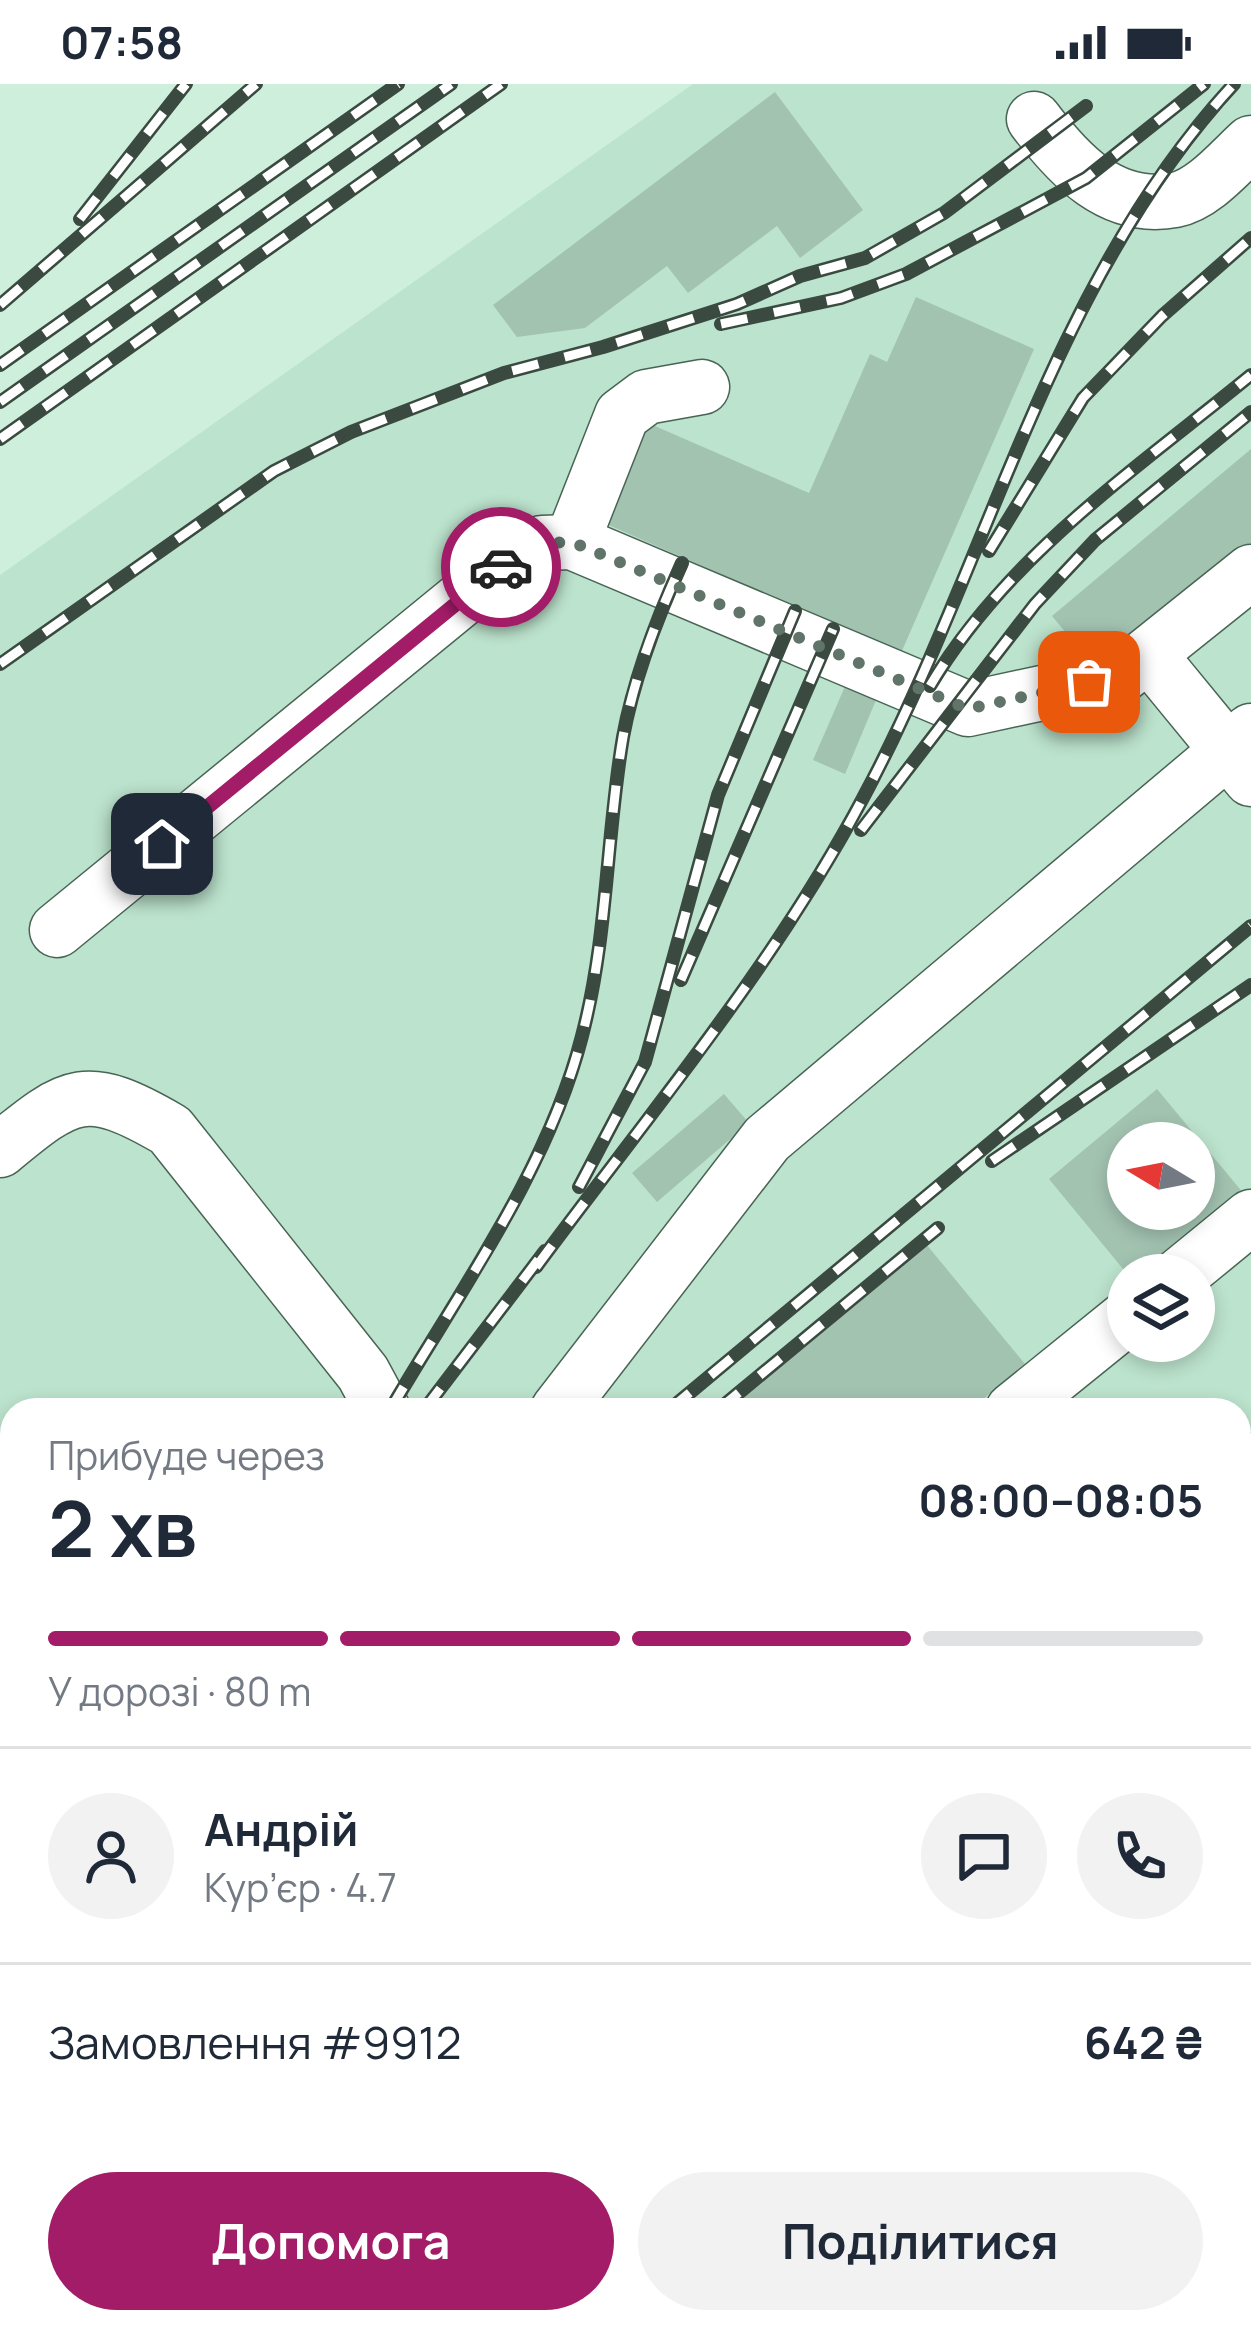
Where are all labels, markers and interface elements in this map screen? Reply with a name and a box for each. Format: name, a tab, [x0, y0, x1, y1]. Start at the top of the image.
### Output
text: 07:58	[60, 11, 183, 73]
courier	[441, 507, 561, 627]
icon: car	[468, 534, 534, 600]
pin	[1038, 631, 1140, 733]
icon: bag	[1056, 649, 1122, 715]
pin	[111, 793, 213, 895]
icon: home	[129, 811, 195, 877]
north arrow	[1107, 1122, 1215, 1230]
map controls	[1107, 1122, 1215, 1362]
button: layers	[1107, 1254, 1215, 1362]
text: Прибуде через	[48, 1428, 325, 1482]
text: 08:00–08:05	[918, 1469, 1203, 1531]
text: 2 хв	[48, 1474, 197, 1580]
text: У дорозі · 80 m	[48, 1664, 311, 1718]
button: person	[48, 1793, 174, 1919]
button: chat	[921, 1793, 1047, 1919]
button: phone	[1077, 1793, 1203, 1919]
text: Андрій	[204, 1798, 358, 1860]
text: Кур’єр · 4.7	[204, 1860, 397, 1914]
text: Замовлення #9912	[48, 2011, 461, 2073]
text: 642 ₴	[1084, 2011, 1203, 2073]
button: Допомога	[48, 2172, 614, 2310]
button: Поділитися	[638, 2172, 1203, 2310]

